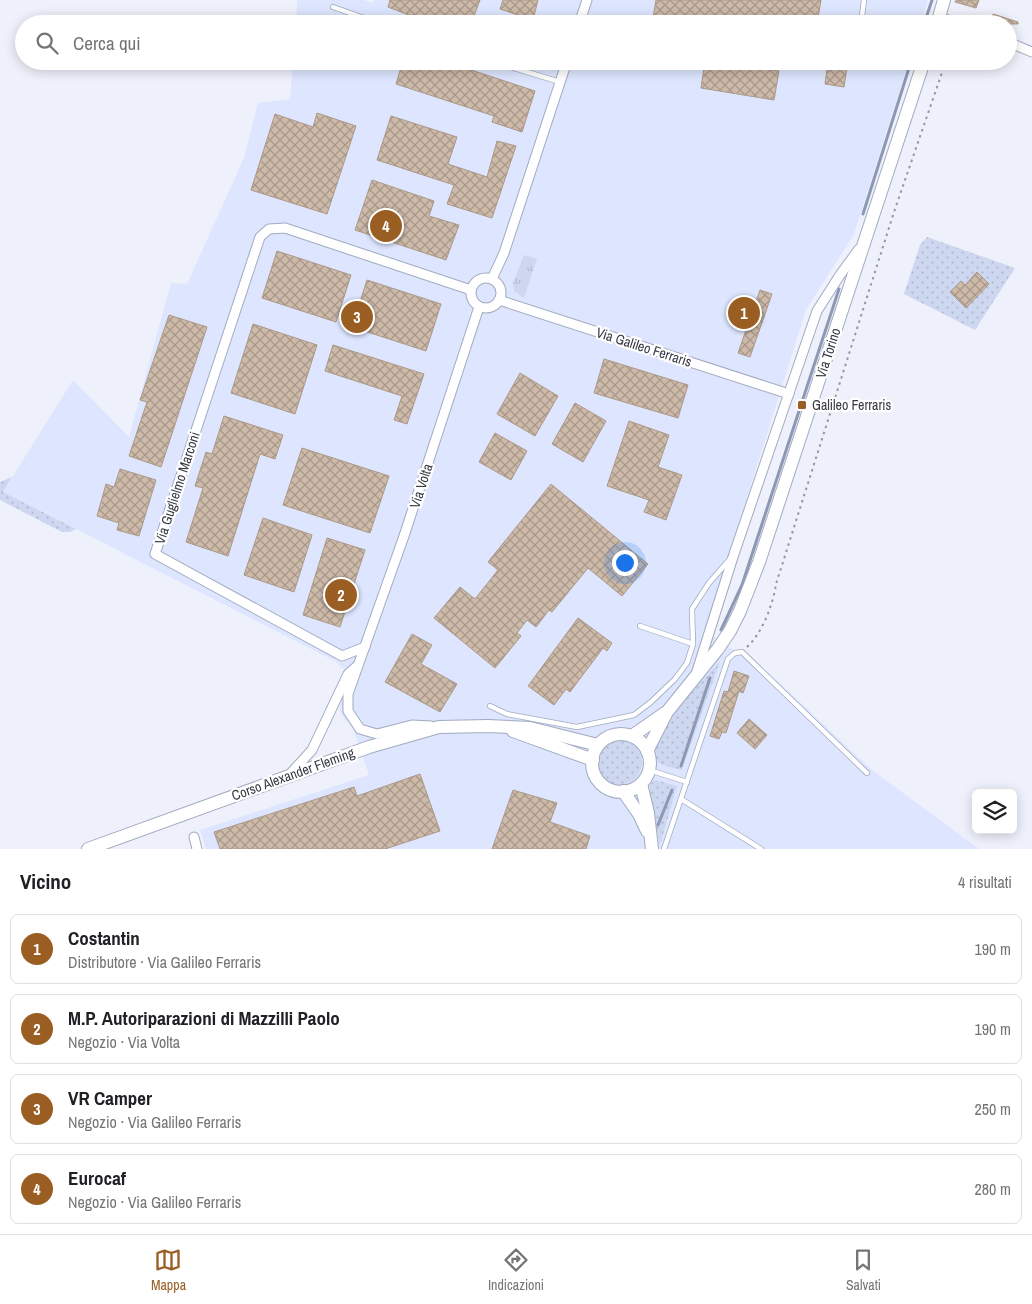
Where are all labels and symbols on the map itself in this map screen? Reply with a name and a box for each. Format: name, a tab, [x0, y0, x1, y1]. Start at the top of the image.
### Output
pin: 4	[370, 207, 402, 245]
pin: 1	[728, 294, 760, 332]
pin: 3	[341, 298, 373, 336]
street label: Via Galileo Ferraris	[594, 323, 694, 371]
street label: Via Torino	[811, 326, 845, 380]
place label: Galileo Ferraris	[812, 396, 891, 414]
marker: Galileo Ferraris	[796, 399, 808, 411]
street label: Via Guglielmo Marconi	[150, 429, 204, 547]
street label: Via Volta	[405, 461, 437, 511]
your location	[612, 550, 638, 576]
pin: 2	[325, 576, 357, 614]
street label: Corso Alexander Fleming	[229, 743, 358, 805]

